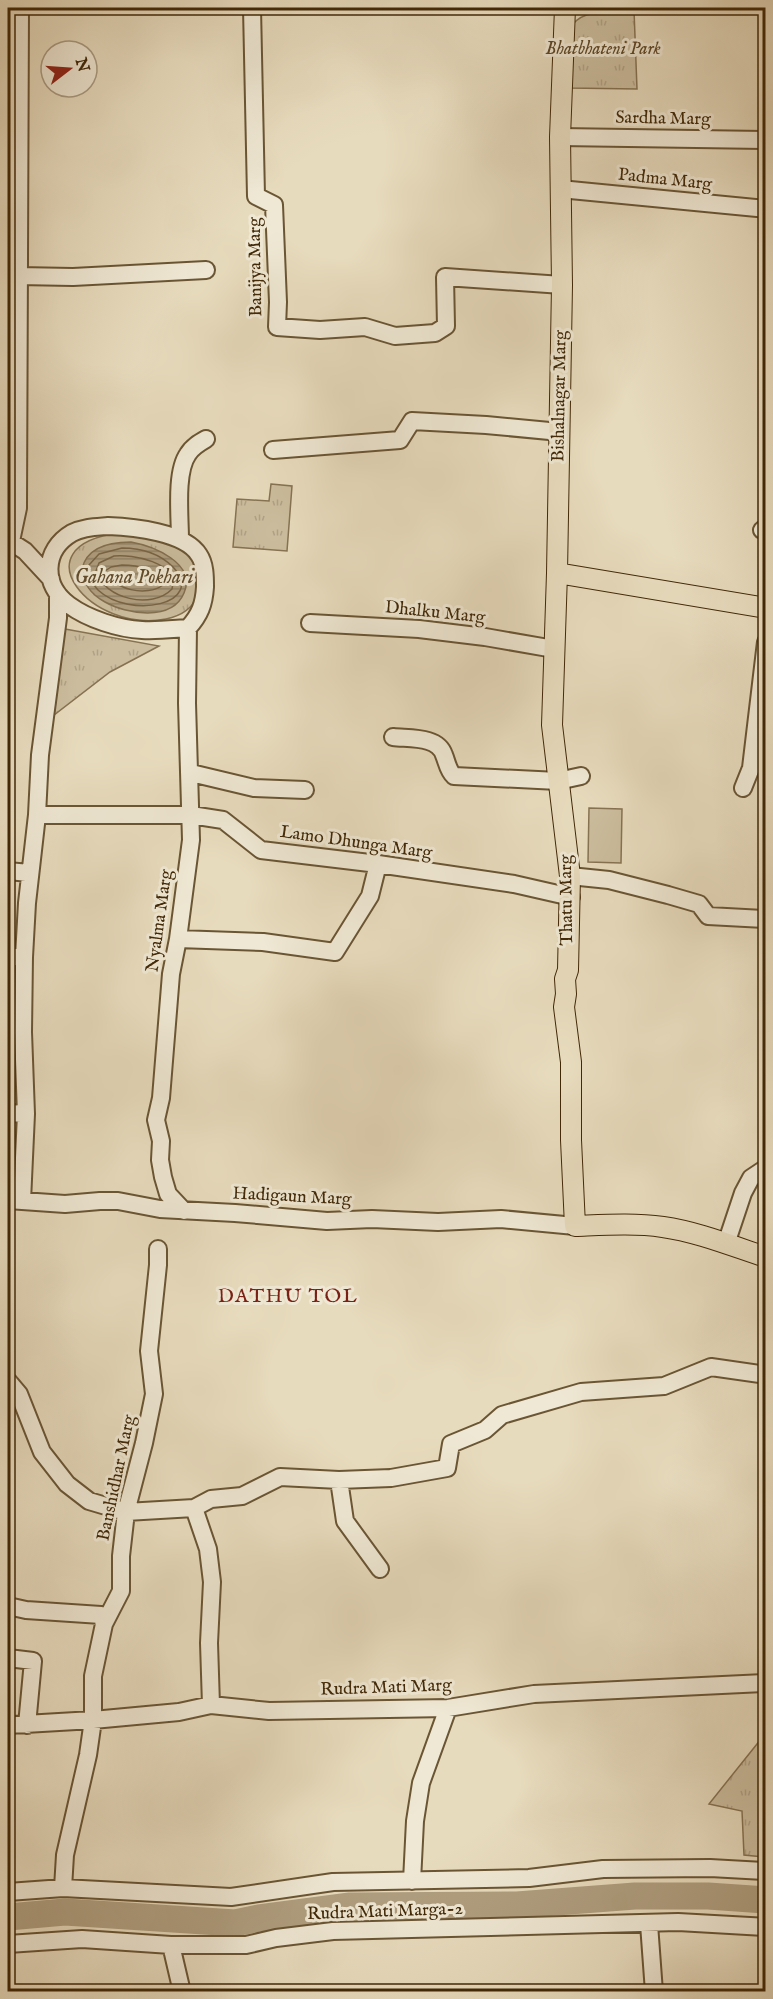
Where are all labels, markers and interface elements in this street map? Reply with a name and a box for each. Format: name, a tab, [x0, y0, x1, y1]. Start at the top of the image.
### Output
park label: Bhatbhateni Park	[545, 38, 661, 61]
north arrow	[39, 39, 99, 99]
text: N	[70, 55, 93, 75]
street label: Sardha Marg	[615, 107, 711, 131]
street label: Padma Marg	[617, 164, 713, 196]
street label: Banijya Marg	[244, 217, 268, 317]
street label: Bishalnagar Marg	[547, 330, 573, 462]
water label: Gahana Pokhari	[75, 565, 195, 590]
street label: Dhalku Marg	[384, 596, 487, 630]
street label: Lamo Dhunga Marg	[278, 821, 434, 865]
street label: Thatu Marg	[555, 854, 579, 946]
street label: Nyalma Marg	[141, 868, 179, 974]
street label: Hadigaun Marg	[232, 1182, 352, 1212]
district label: DATHU TOL	[218, 1284, 358, 1309]
street label: Banshidhar Marg	[92, 1413, 142, 1543]
street label: Rudra Mati Marg	[320, 1674, 452, 1702]
street label: Rudra Mati Marga-2	[307, 1898, 463, 1926]

